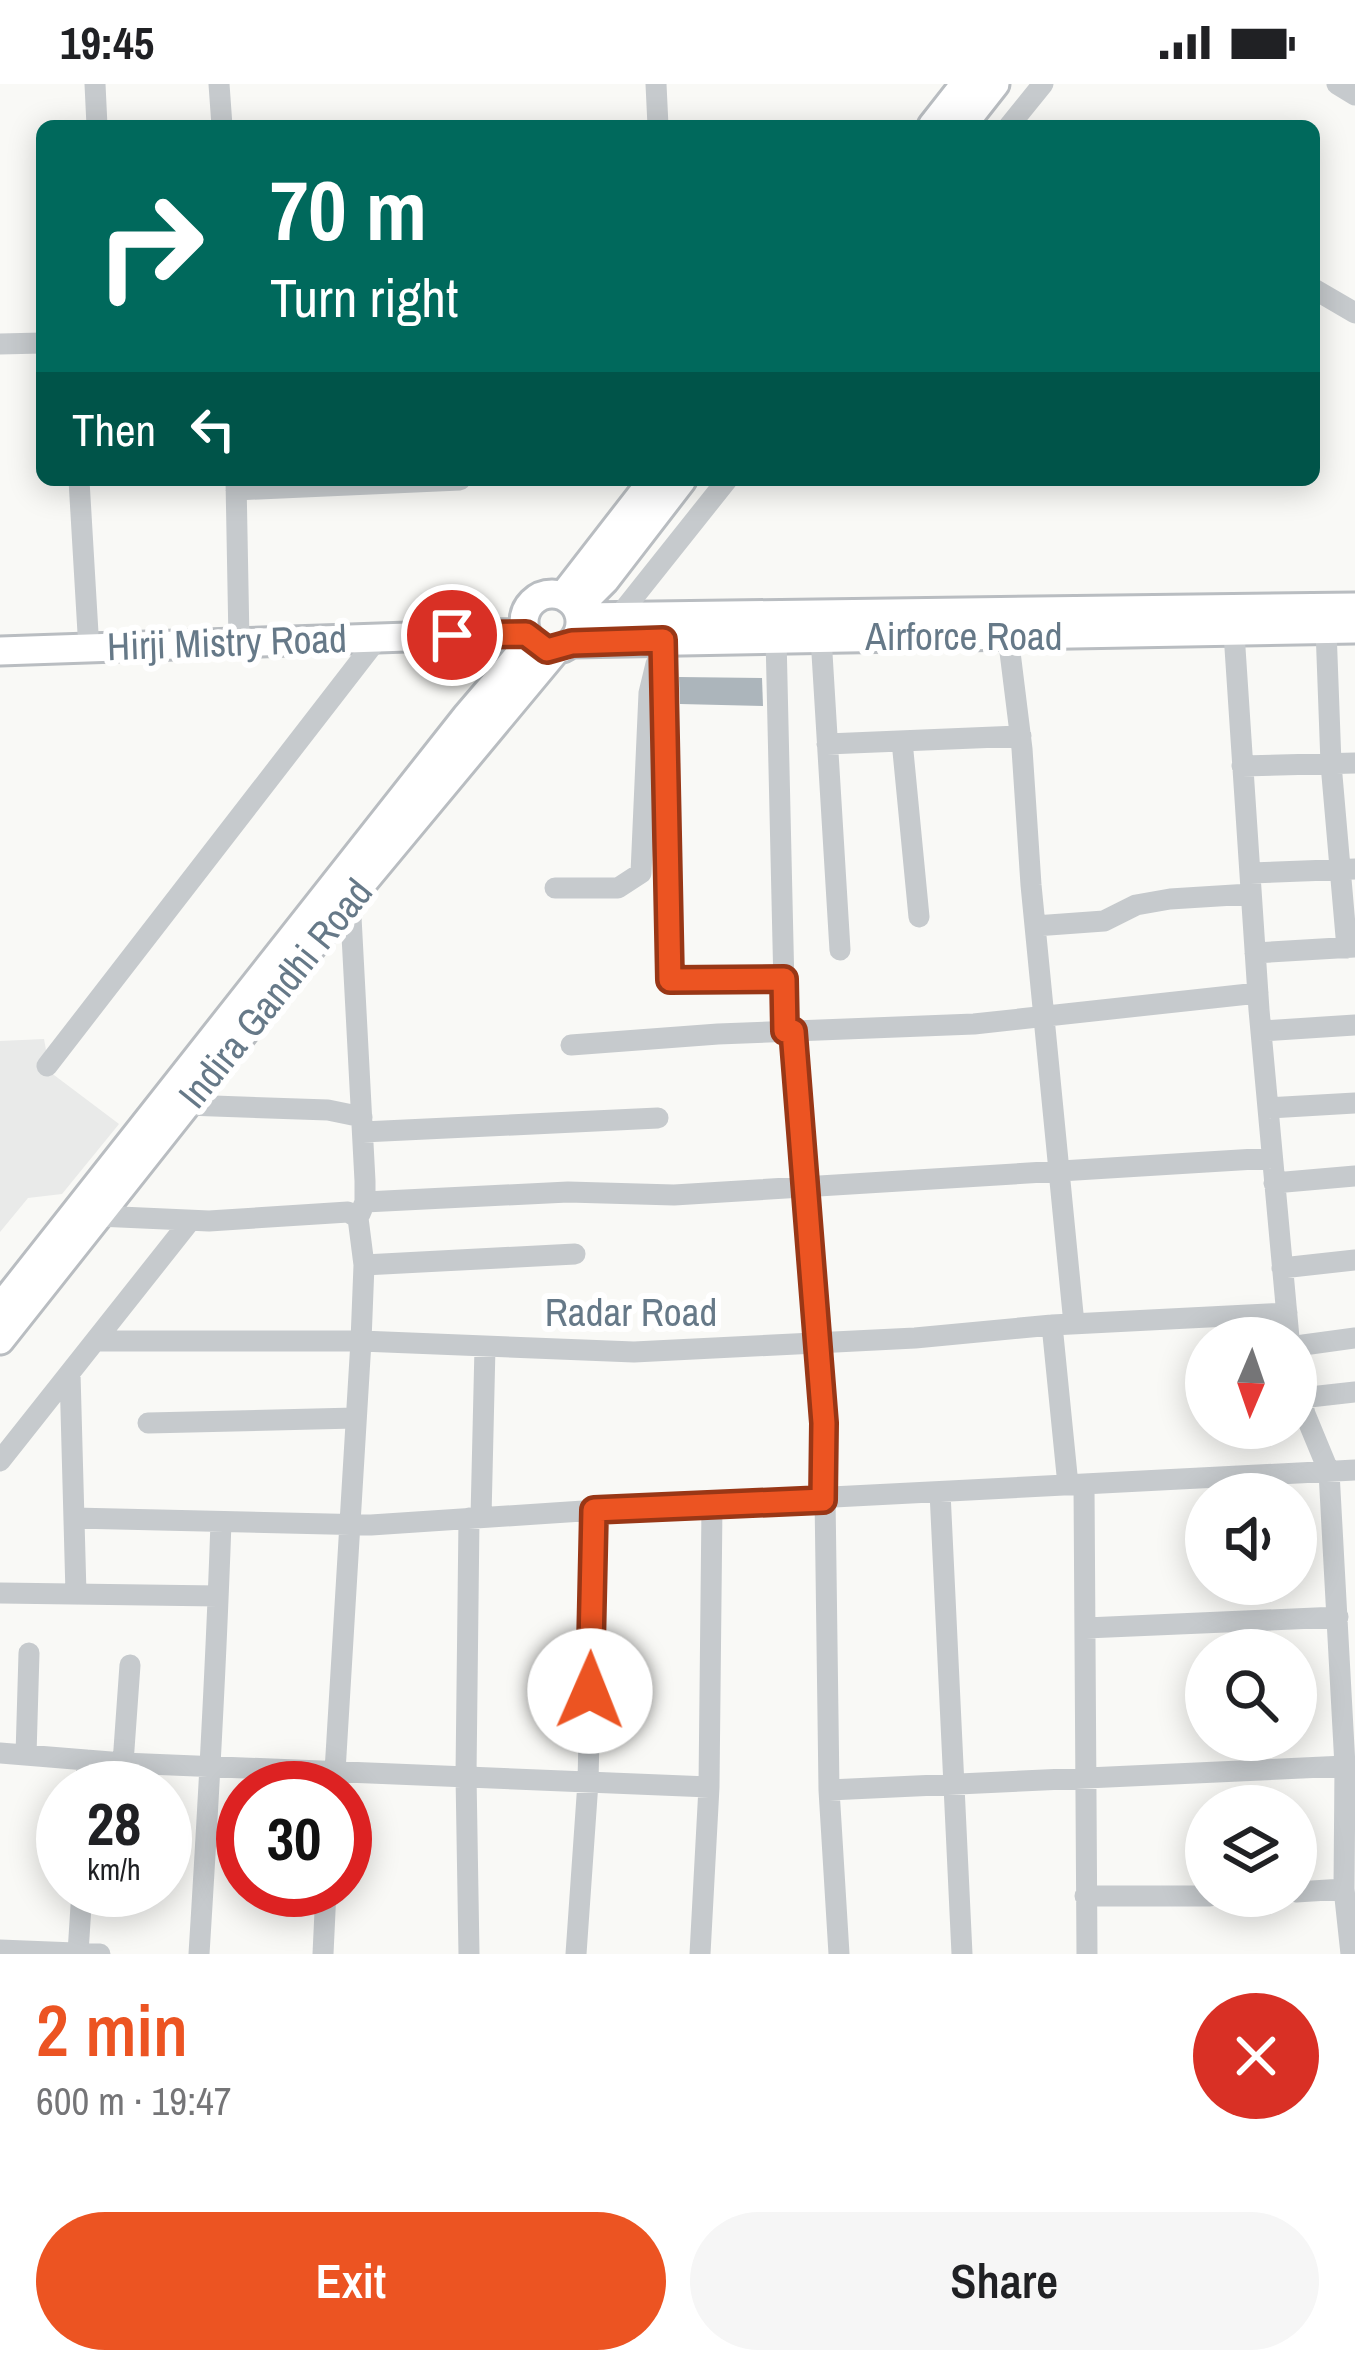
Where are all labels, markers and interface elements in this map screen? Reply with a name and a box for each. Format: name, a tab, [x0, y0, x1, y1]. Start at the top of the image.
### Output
text: 19:45	[60, 12, 154, 73]
text: 70 m	[270, 153, 427, 266]
icon: right	[72, 168, 228, 324]
text: Turn right	[270, 261, 458, 334]
icon: left	[180, 396, 246, 462]
text: Then	[72, 399, 156, 460]
pin	[401, 584, 503, 686]
icon: arrive	[419, 602, 485, 668]
street label: Airforce Road	[864, 610, 1063, 662]
street label: Hirji Mistry Road	[106, 612, 348, 672]
street label: Indira Gandhi Road	[166, 867, 384, 1119]
street label: Radar Road	[545, 1286, 717, 1338]
north arrow	[1185, 1317, 1317, 1449]
map controls	[1185, 1317, 1317, 1917]
button: sound	[1185, 1473, 1317, 1605]
position arrow	[527, 1628, 653, 1754]
button: search	[1185, 1629, 1317, 1761]
speed limit sign: 30	[216, 1761, 372, 1917]
text: 28	[87, 1783, 141, 1864]
button: layers	[1185, 1785, 1317, 1917]
text: km/h	[87, 1849, 141, 1889]
text: 2 min	[36, 1981, 188, 2078]
button: close	[1193, 1993, 1319, 2119]
text: 600 m · 19:47	[36, 2075, 232, 2127]
button: Exit	[36, 2212, 666, 2350]
button: Share	[690, 2212, 1319, 2350]

